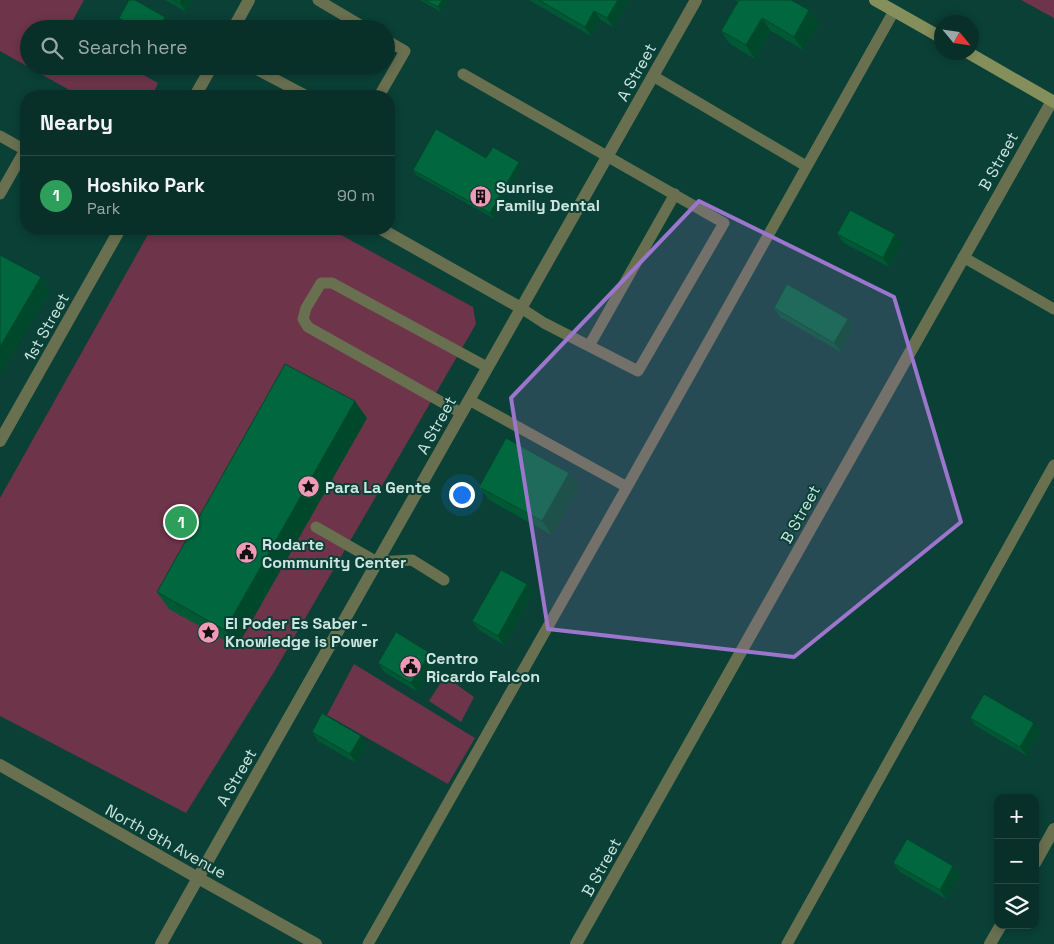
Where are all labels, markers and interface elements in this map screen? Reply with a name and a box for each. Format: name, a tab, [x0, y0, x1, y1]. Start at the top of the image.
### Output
north arrow	[934, 15, 979, 60]
search box	[20, 20, 395, 75]
icon: search	[38, 34, 66, 62]
text: Search here	[78, 35, 188, 60]
street label: A Street	[612, 40, 661, 105]
text: Nearby	[40, 109, 113, 136]
street label: B Street	[974, 128, 1023, 194]
text: Hoshiko Park	[87, 173, 205, 198]
place label: Sunrise Family Dental	[496, 177, 600, 216]
building icon: Sunrise Family Dental	[468, 184, 492, 208]
text: 1	[52, 185, 60, 206]
text: 90 m	[337, 185, 375, 206]
text: Park	[87, 198, 120, 219]
street label: 1st Street	[19, 289, 74, 365]
street label: A Street	[412, 393, 461, 458]
place icon: Para La Gente	[297, 475, 321, 499]
place label: Para La Gente	[325, 477, 431, 498]
street label: B Street	[776, 481, 825, 547]
your location	[449, 482, 475, 508]
pin: 1	[165, 503, 197, 541]
place label: Rodarte Community Center	[262, 534, 406, 573]
public building icon: Rodarte Community Center	[234, 541, 258, 565]
place label: El Poder Es Saber - Knowledge is Power	[225, 613, 378, 652]
place icon: El Poder Es Saber - Knowledge is Power	[197, 620, 221, 644]
place label: Centro Ricardo Falcon	[426, 648, 540, 687]
public building icon: Centro Ricardo Falcon	[398, 655, 422, 679]
street label: A Street	[212, 745, 261, 810]
map controls	[994, 794, 1039, 929]
button: +	[994, 794, 1039, 839]
street label: North 9th Avenue	[102, 799, 230, 883]
street label: B Street	[577, 834, 626, 900]
button: −	[994, 839, 1039, 884]
button: layers	[994, 884, 1039, 929]

